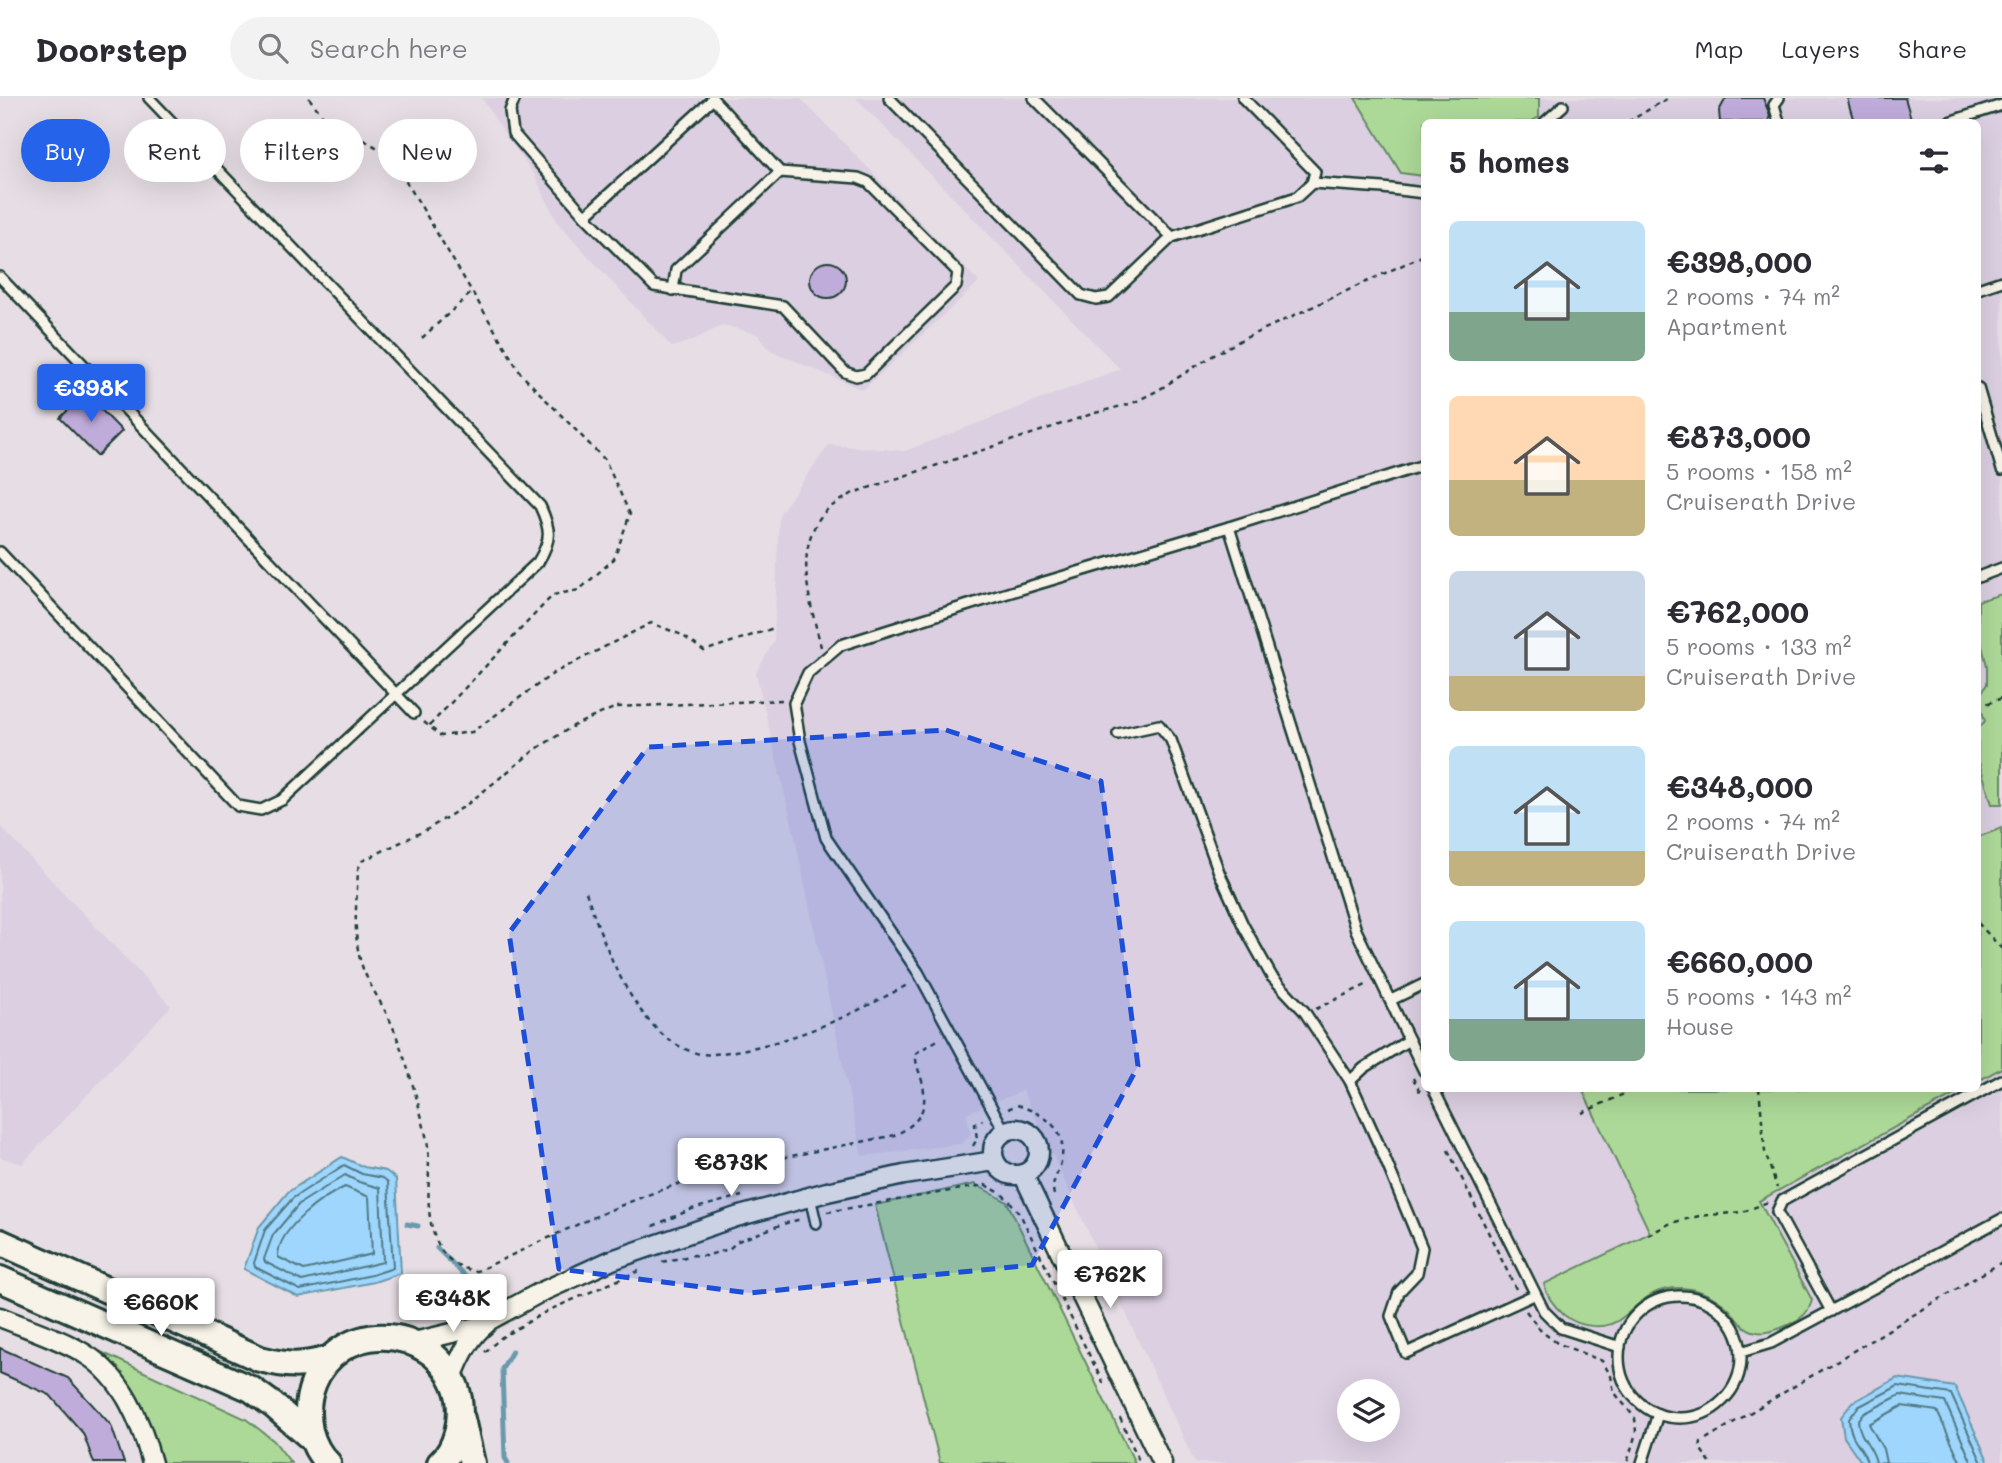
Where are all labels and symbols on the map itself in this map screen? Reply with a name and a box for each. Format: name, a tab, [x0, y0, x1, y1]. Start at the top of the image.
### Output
pin: €398K	[42, 364, 140, 424]
pin: €873K	[682, 1138, 780, 1198]
pin: €762K	[1061, 1250, 1159, 1310]
pin: €348K	[404, 1274, 502, 1334]
pin: €660K	[112, 1278, 210, 1338]

